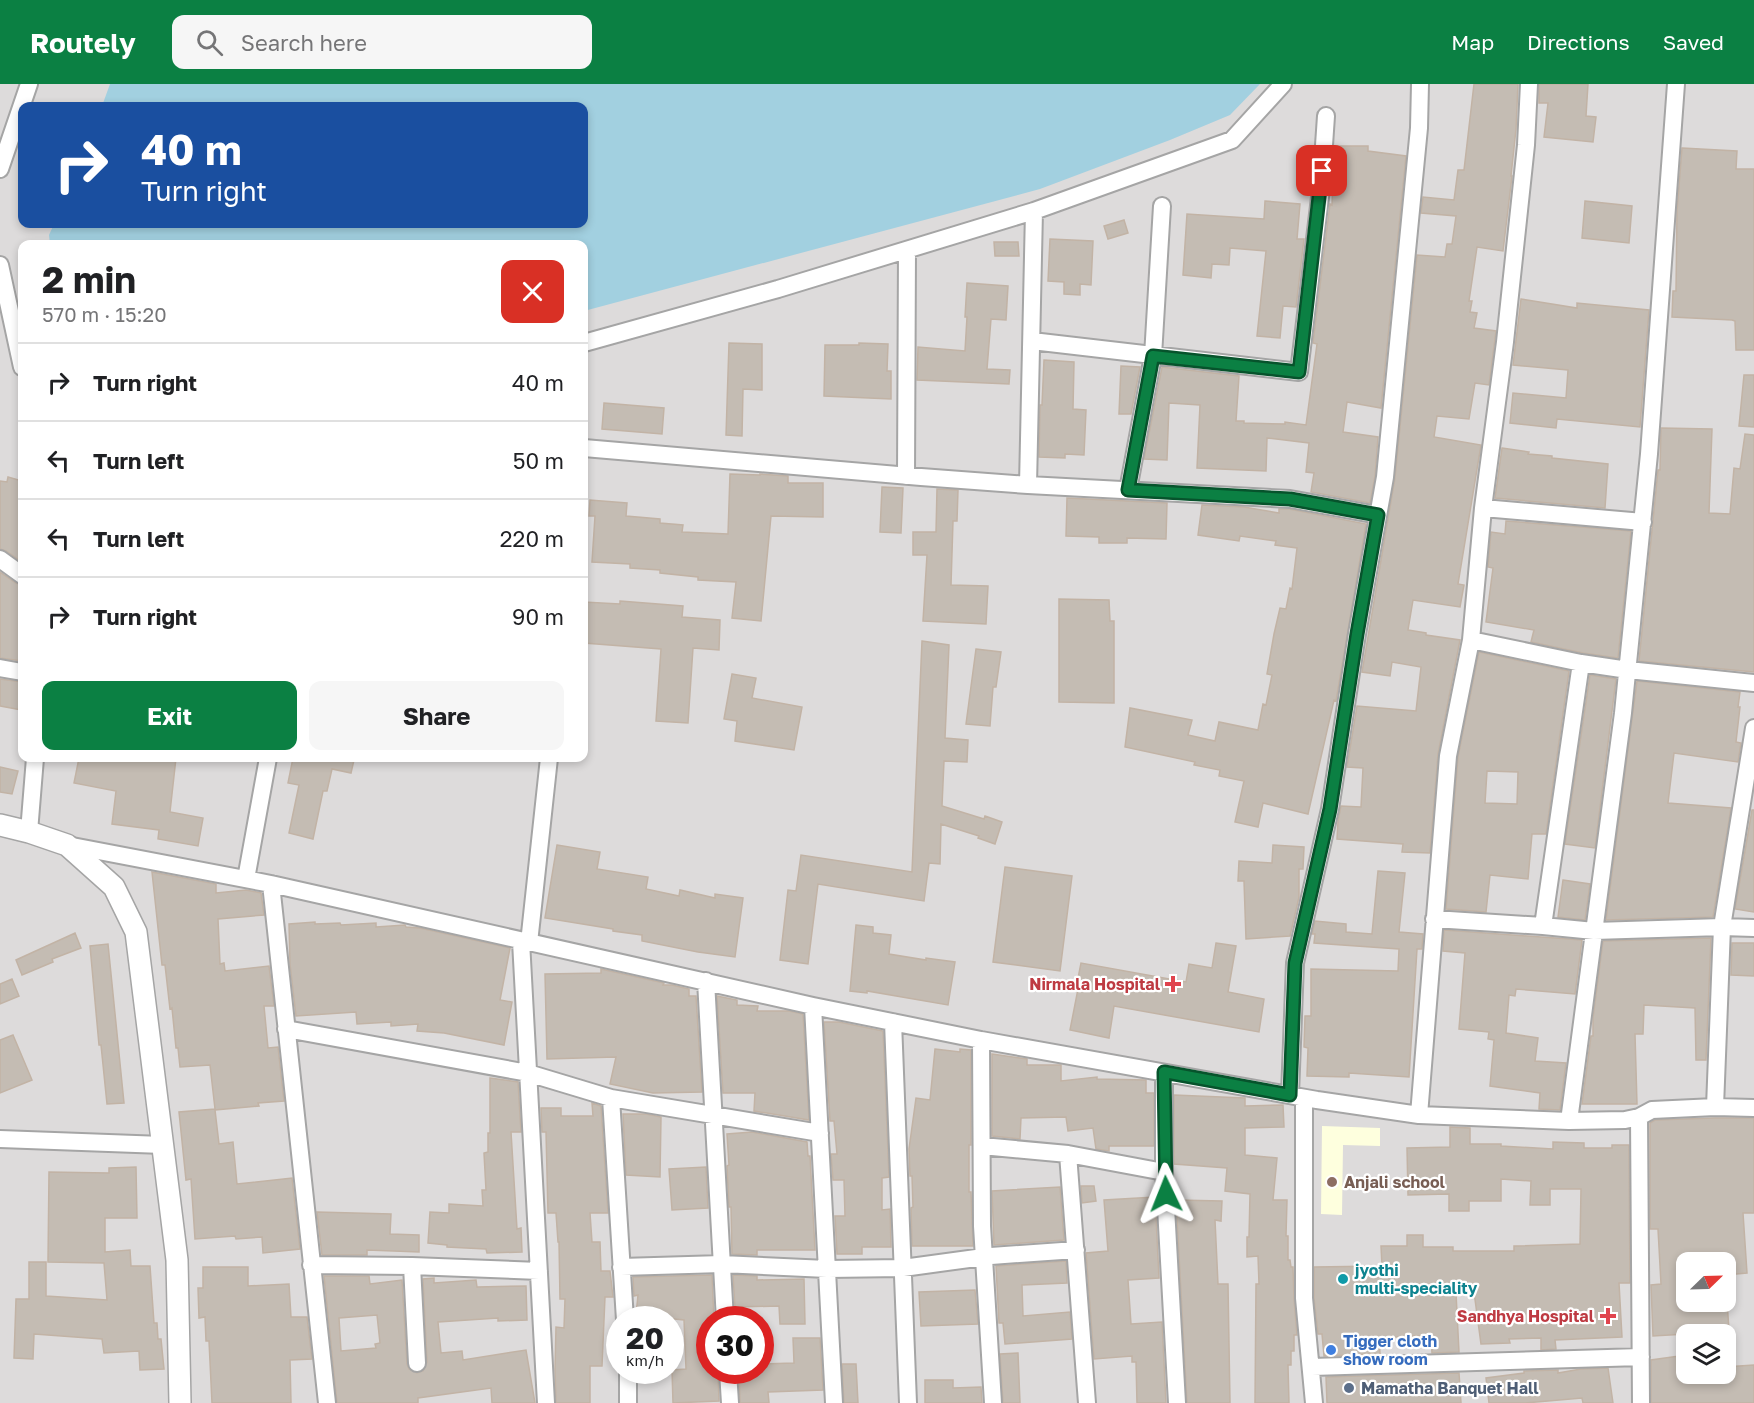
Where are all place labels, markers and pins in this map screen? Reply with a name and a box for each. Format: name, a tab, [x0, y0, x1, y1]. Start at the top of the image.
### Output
pin	[1296, 145, 1347, 196]
place label: Nirmala Hospital	[1029, 974, 1161, 994]
marker: Nirmala Hospital	[1164, 975, 1182, 993]
place label: Anjali school	[1344, 1172, 1445, 1192]
marker: Anjali school	[1325, 1175, 1339, 1189]
place label: jyothi multi-speciality	[1354, 1260, 1478, 1298]
marker: jyothi multi-speciality	[1336, 1272, 1350, 1286]
place label: Sandhya Hospital	[1457, 1306, 1595, 1326]
marker: Sandhya Hospital	[1599, 1307, 1617, 1325]
place label: Tigger cloth show room	[1343, 1331, 1437, 1369]
marker: Tigger cloth show room	[1324, 1343, 1338, 1357]
place label: Mamatha Banquet Hall	[1361, 1378, 1539, 1398]
marker: Mamatha Banquet Hall	[1342, 1381, 1356, 1395]

